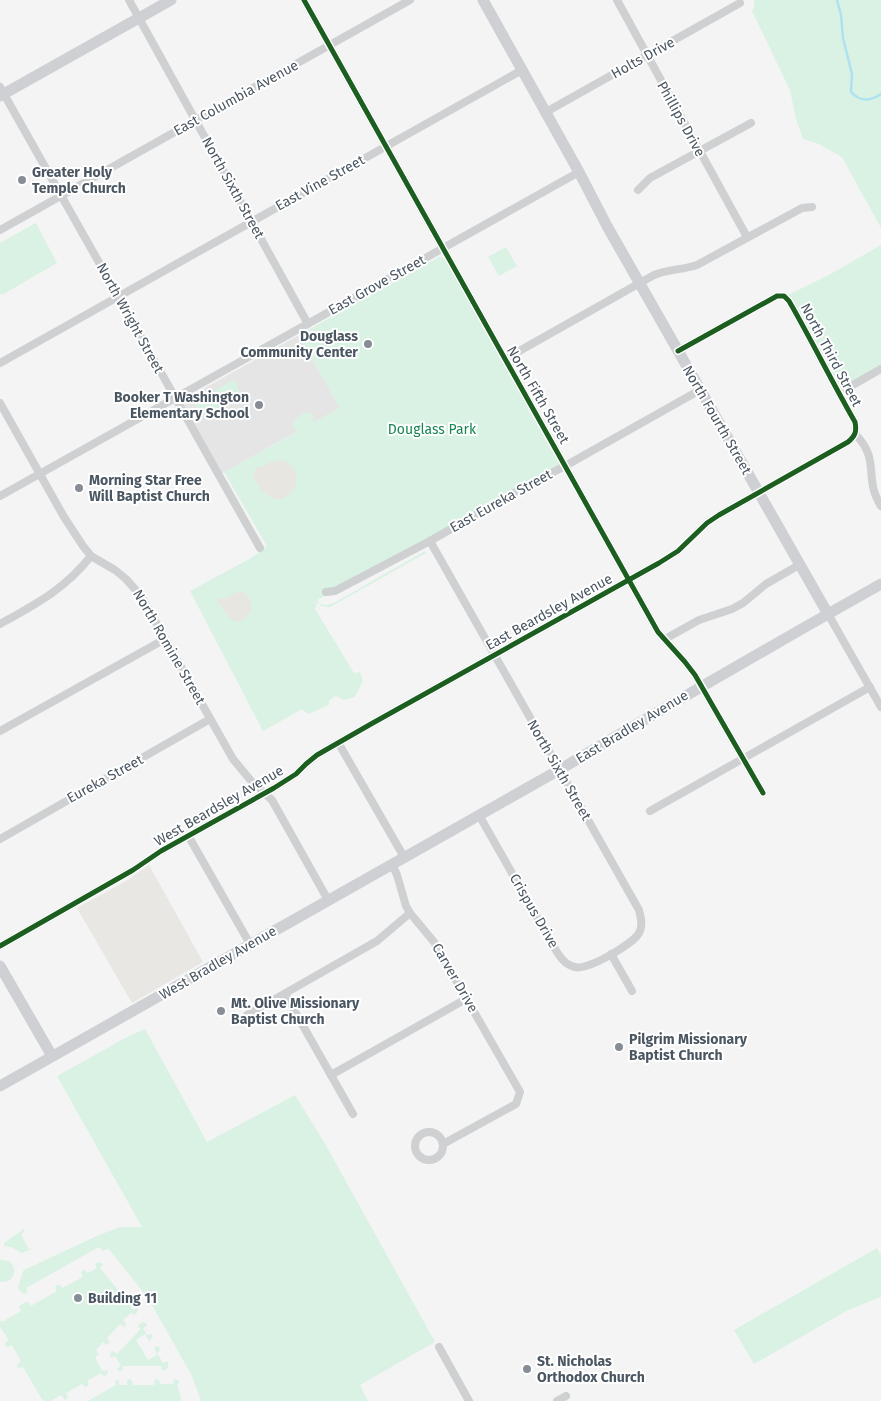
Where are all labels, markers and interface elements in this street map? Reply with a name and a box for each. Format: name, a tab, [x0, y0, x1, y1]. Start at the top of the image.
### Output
street label: Holts Drive	[608, 34, 678, 82]
street label: East Columbia Avenue	[171, 57, 301, 139]
street label: Phillips Drive	[653, 78, 709, 160]
street label: North Sixth Street	[198, 134, 268, 243]
street label: East Vine Street	[272, 151, 368, 215]
place label: Greater Holy Temple Church	[32, 164, 126, 197]
marker: Greater Holy Temple Church	[16, 174, 28, 186]
street label: East Grove Street	[326, 251, 429, 319]
street label: North Wright Street	[93, 260, 168, 377]
street label: North Third Street	[797, 300, 866, 410]
place label: Douglass Community Center	[240, 328, 358, 361]
marker: Douglass Community Center	[362, 338, 374, 350]
street label: North Fifth Street	[503, 343, 573, 448]
street label: North Fourth Street	[679, 362, 756, 478]
place label: Booker T Washington Elementary School	[114, 389, 250, 422]
marker: Booker T Washington Elementary School	[253, 399, 265, 411]
park label: Douglass Park	[388, 421, 477, 438]
street label: East Eureka Street	[447, 465, 556, 536]
place label: Morning Star Free Will Baptist Church	[89, 472, 210, 505]
marker: Morning Star Free Will Baptist Church	[73, 482, 85, 494]
street label: East Beardsley Avenue	[483, 570, 615, 654]
street label: North Romine Street	[129, 586, 209, 708]
street label: East Bradley Avenue	[573, 687, 691, 767]
street label: North Sixth Street	[523, 717, 595, 824]
street label: Eureka Street	[64, 751, 147, 807]
street label: West Beardsley Avenue	[151, 762, 287, 850]
street label: Crispus Drive	[506, 871, 562, 951]
street label: West Bradley Avenue	[156, 923, 280, 1003]
street label: Carver Drive	[428, 940, 482, 1016]
place label: Mt. Olive Missionary Baptist Church	[231, 995, 360, 1028]
marker: Mt. Olive Missionary Baptist Church	[215, 1005, 227, 1017]
place label: Pilgrim Missionary Baptist Church	[629, 1031, 748, 1064]
marker: Pilgrim Missionary Baptist Church	[613, 1041, 625, 1053]
place label: Building 11	[88, 1290, 157, 1307]
marker: Building 11	[72, 1292, 84, 1304]
place label: St. Nicholas Orthodox Church	[537, 1353, 645, 1386]
marker: St. Nicholas Orthodox Church	[521, 1363, 533, 1375]

